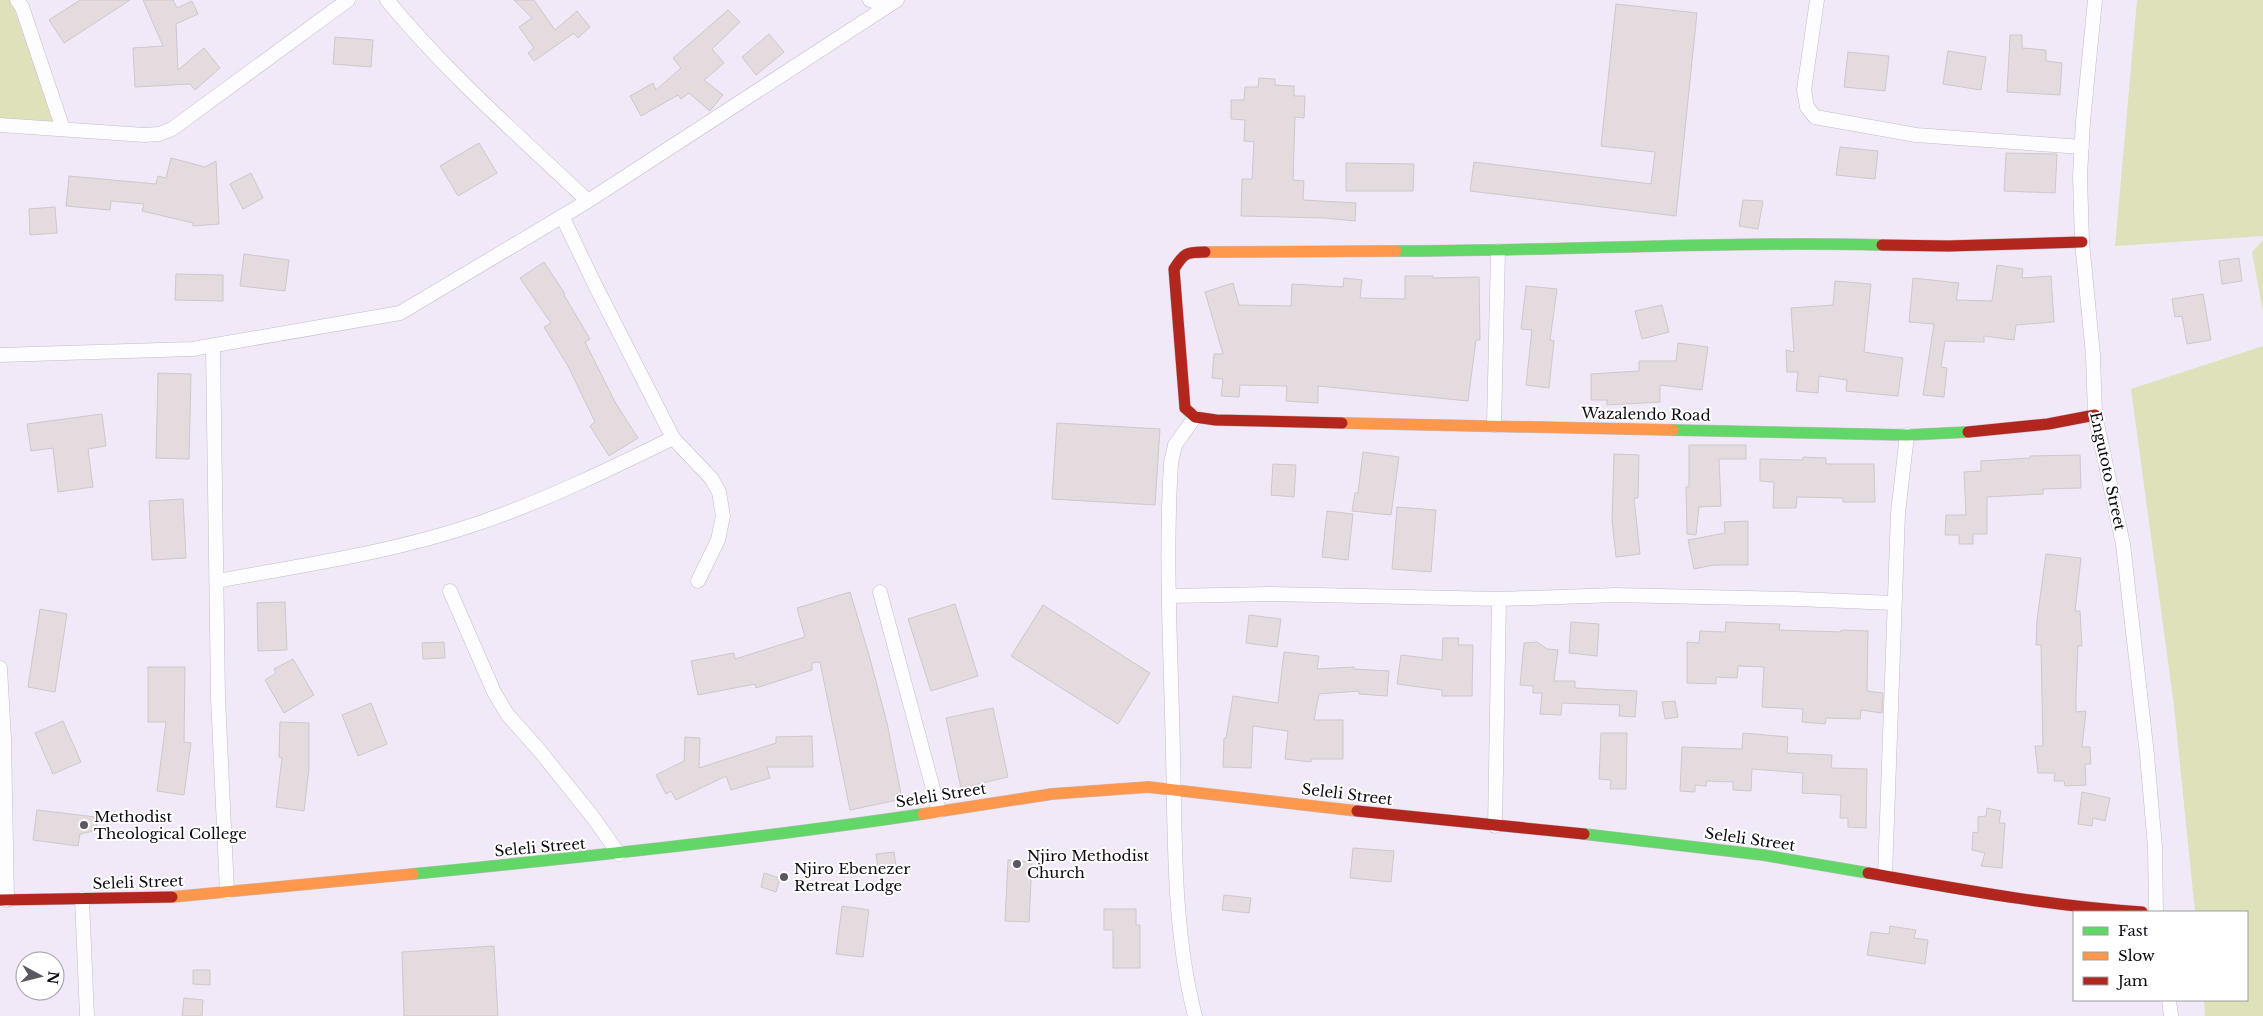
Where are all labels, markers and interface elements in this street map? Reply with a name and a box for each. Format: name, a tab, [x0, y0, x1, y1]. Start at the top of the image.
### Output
street label: Wazalendo Road	[1580, 403, 1711, 425]
street label: Engutoto Street	[2086, 410, 2130, 532]
street label: Seleli Street	[894, 778, 988, 812]
street label: Seleli Street	[1301, 779, 1394, 809]
place label: Methodist Theological College	[94, 807, 247, 843]
marker: Methodist Theological College	[78, 819, 90, 831]
street label: Seleli Street	[1704, 823, 1797, 855]
street label: Seleli Street	[494, 834, 587, 860]
place label: Njiro Methodist Church	[1027, 846, 1150, 882]
marker: Njiro Methodist Church	[1011, 858, 1023, 870]
place label: Njiro Ebenezer Retreat Lodge	[794, 859, 911, 895]
street label: Seleli Street	[92, 871, 184, 893]
marker: Njiro Ebenezer Retreat Lodge	[778, 871, 790, 883]
legend	[2073, 911, 2248, 1001]
text: Fast	[2118, 921, 2149, 940]
text: Slow	[2118, 946, 2155, 965]
north arrow	[15, 951, 65, 1001]
text: N	[43, 970, 63, 985]
text: Jam	[2116, 971, 2148, 990]

